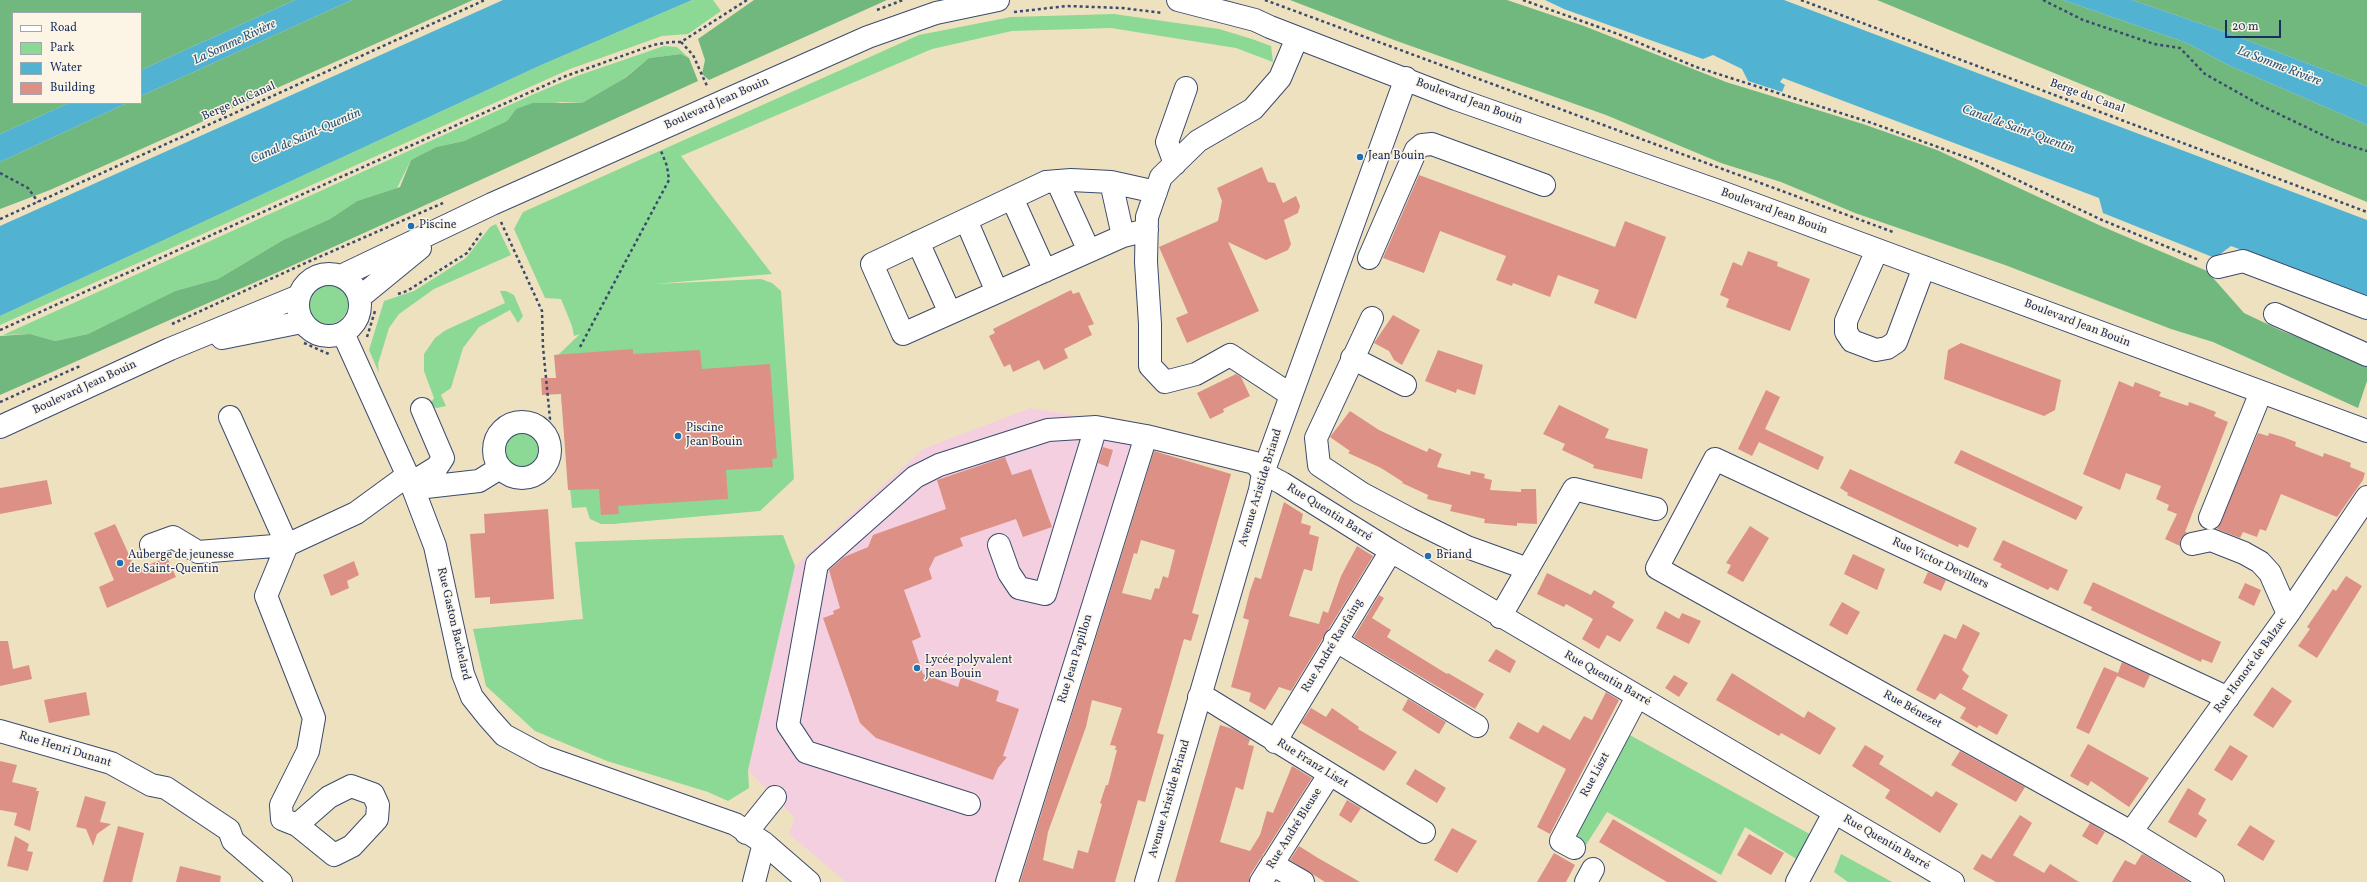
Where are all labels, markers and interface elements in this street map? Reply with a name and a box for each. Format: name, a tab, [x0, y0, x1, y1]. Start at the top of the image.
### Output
legend	[12, 12, 142, 104]
scale bar	[2227, 12, 2283, 38]
water label: La Somme Rivière	[191, 17, 279, 69]
text: 20 m	[2232, 19, 2259, 35]
text: Road	[50, 20, 77, 36]
text: Park	[50, 40, 75, 56]
water label: La Somme Rivière	[2235, 44, 2323, 90]
text: Water	[50, 60, 82, 76]
street label: Boulevard Jean Bouin	[663, 74, 771, 134]
street label: Boulevard Jean Bouin	[1414, 76, 1524, 128]
street label: Berge du Canal	[2047, 77, 2127, 117]
street label: Berge du Canal	[200, 79, 278, 125]
text: Building	[50, 80, 95, 96]
water label: Canal de Saint-Quentin	[1959, 102, 2077, 158]
water label: Canal de Saint-Quentin	[249, 106, 363, 168]
place label: Jean Bouin	[1368, 150, 1425, 164]
marker: Jean Bouin	[1355, 152, 1365, 162]
street label: Boulevard Jean Bouin	[1719, 186, 1829, 238]
place label: Piscine	[419, 219, 457, 233]
marker: Piscine	[406, 221, 416, 231]
street label: Boulevard Jean Bouin	[2022, 297, 2132, 351]
street label: Boulevard Jean Bouin	[31, 358, 139, 418]
place label: Piscine Jean Bouin	[686, 422, 743, 450]
street label: Avenue Aristide Briand	[1236, 427, 1286, 549]
marker: Piscine Jean Bouin	[673, 431, 683, 441]
street label: Rue Quentin Barré	[1284, 481, 1374, 545]
street label: Rue Victor Devillers	[1889, 535, 1991, 593]
place label: Auberge de jeunesse de Saint-Quentin	[128, 549, 234, 577]
place label: Briand	[1436, 549, 1472, 563]
marker: Briand	[1423, 551, 1433, 561]
marker: Auberge de jeunesse de Saint-Quentin	[115, 558, 125, 568]
street label: Rue Gaston Bachelard	[433, 566, 473, 682]
street label: Rue André Ranfaing	[1299, 596, 1367, 696]
street label: Rue Jean Papillon	[1056, 613, 1096, 705]
street label: Rue Honoré de Balzac	[2212, 615, 2290, 717]
street label: Rue Quentin Barré	[1561, 648, 1653, 710]
place label: Lycée polyvalent Jean Bouin	[925, 654, 1013, 682]
marker: Lycée polyvalent Jean Bouin	[912, 663, 922, 673]
street label: Rue Bénezet	[1880, 688, 1944, 732]
street label: Rue Henri Dunant	[17, 729, 113, 771]
street label: Rue Franz Liszt	[1274, 736, 1350, 792]
street label: Avenue Aristide Briand	[1146, 738, 1194, 860]
street label: Rue Liszt	[1578, 750, 1614, 800]
street label: Rue André Bleuse	[1264, 786, 1326, 872]
street label: Rue Quentin Barré	[1840, 812, 1932, 874]

